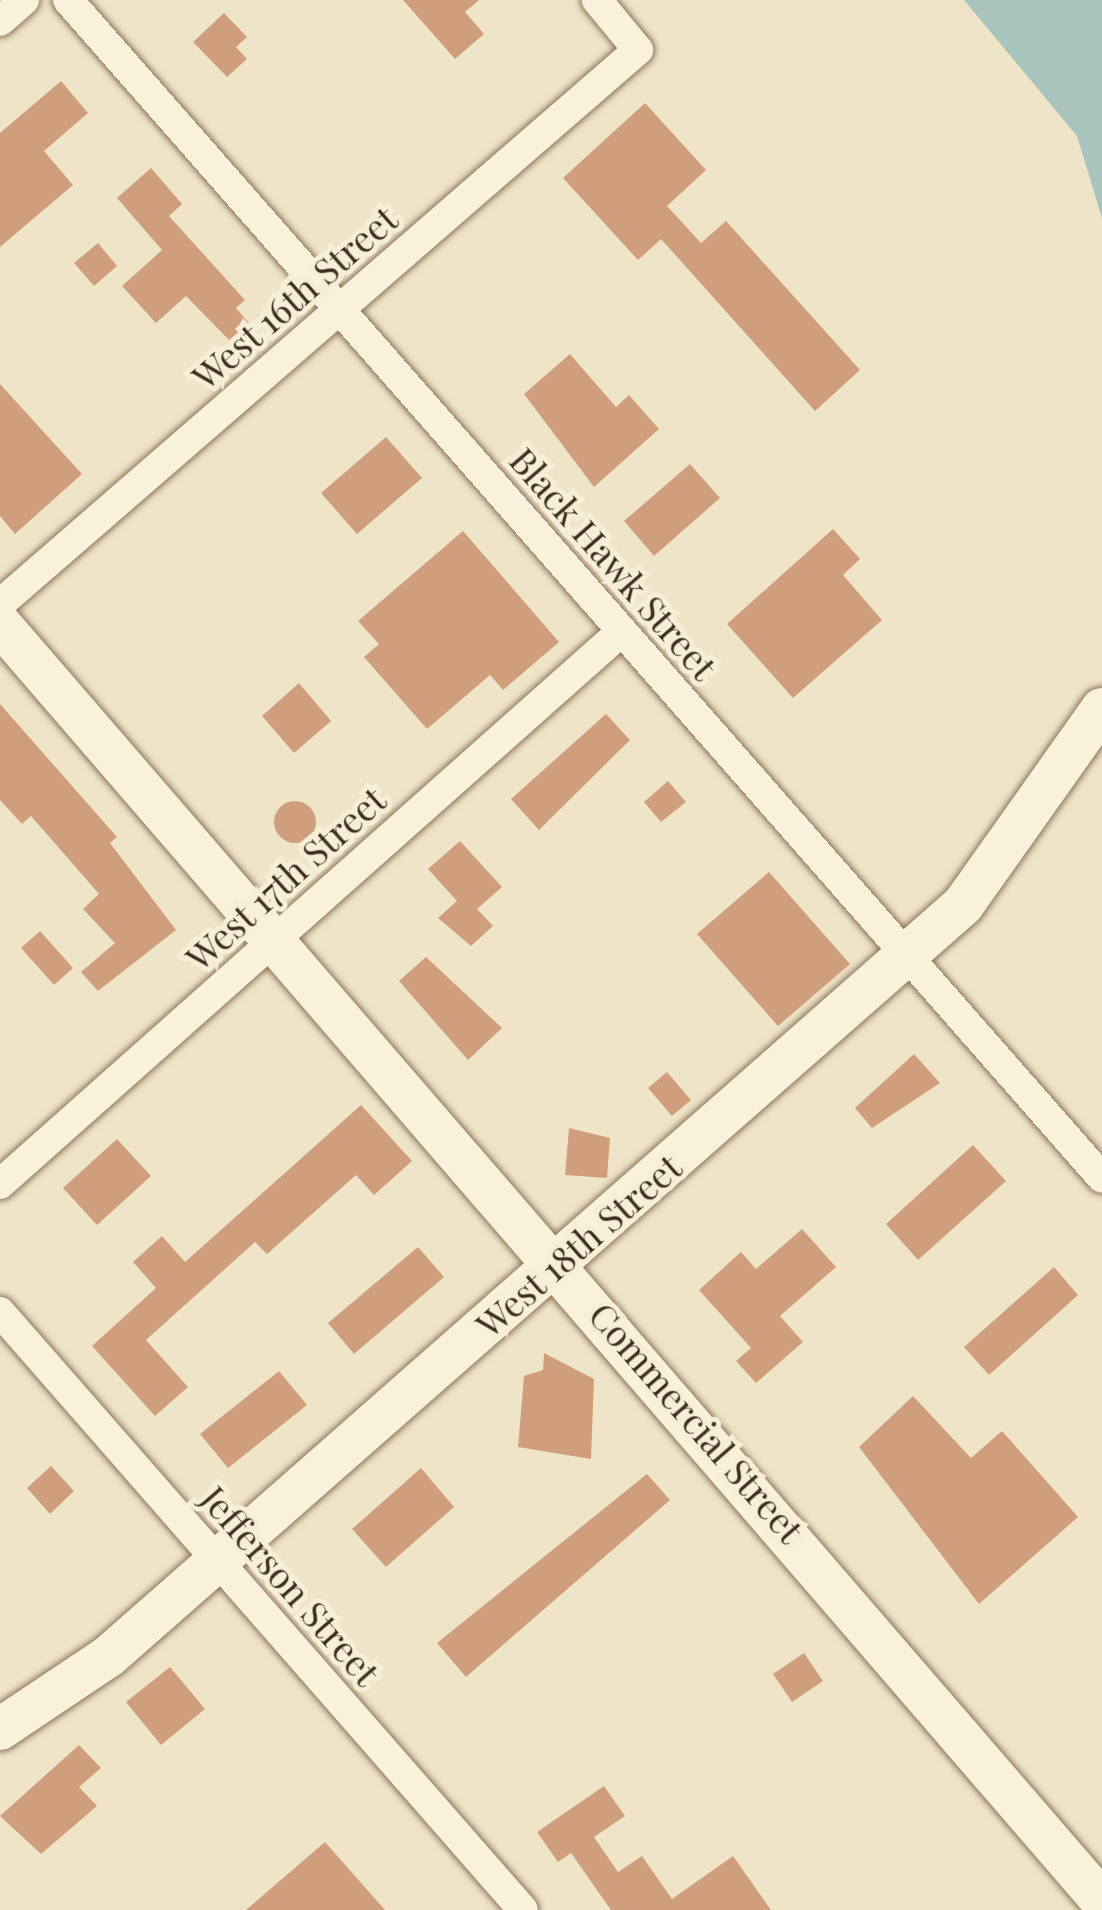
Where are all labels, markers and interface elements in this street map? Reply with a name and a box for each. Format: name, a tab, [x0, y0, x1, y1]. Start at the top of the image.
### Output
street label: West 16th Street	[183, 196, 405, 398]
street label: Black Hawk Street	[501, 438, 727, 688]
street label: West 17th Street	[176, 777, 394, 979]
street label: West 18th Street	[467, 1144, 689, 1346]
street label: Commercial Street	[581, 1293, 813, 1551]
street label: Jefferson Street	[193, 1477, 389, 1693]

